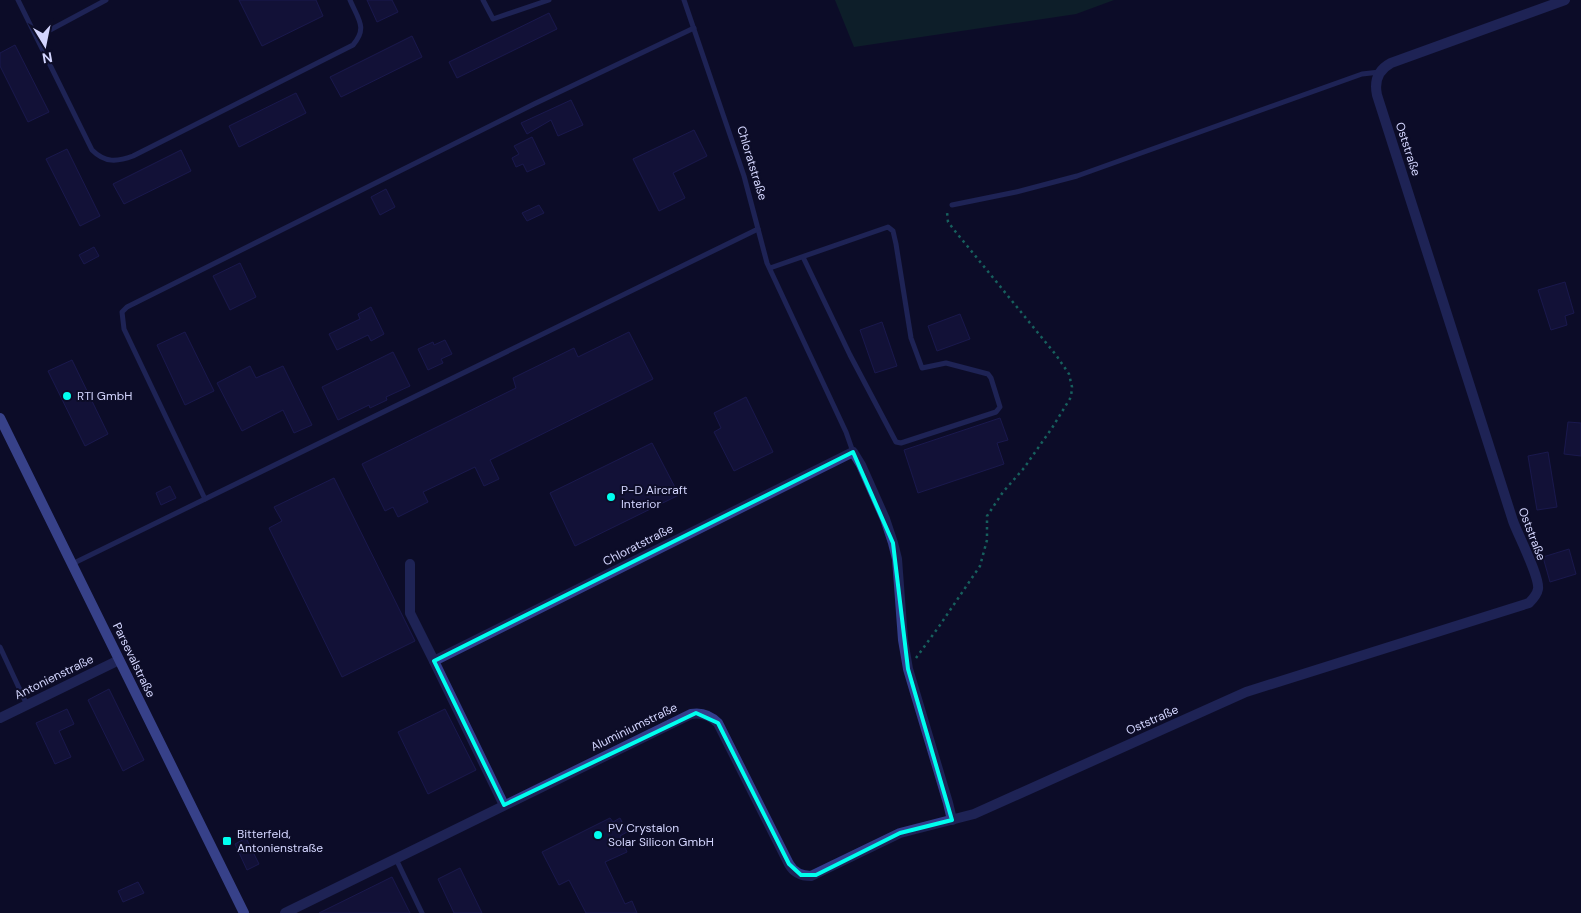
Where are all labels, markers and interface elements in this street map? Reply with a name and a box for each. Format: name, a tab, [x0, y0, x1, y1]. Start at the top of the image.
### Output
north arrow	[20, 20, 70, 70]
text: N	[41, 48, 54, 68]
street label: Oststraße	[1392, 120, 1424, 178]
street label: Chloratstraße	[733, 124, 771, 202]
place label: RTI GmbH	[77, 388, 132, 404]
marker: RTI GmbH	[61, 390, 73, 402]
place label: P-D Aircraft Interior	[621, 482, 688, 512]
marker: P-D Aircraft Interior	[605, 491, 617, 503]
street label: Oststraße	[1515, 505, 1550, 563]
street label: Chloratstraße	[600, 520, 676, 570]
street label: Parsevalstraße	[109, 620, 159, 700]
street label: Antonienstraße	[12, 651, 96, 703]
street label: Aluminiumstraße	[588, 699, 680, 755]
street label: Oststraße	[1123, 701, 1181, 739]
place label: PV Crystalon Solar Silicon GmbH	[608, 820, 714, 850]
place label: Bitterfeld, Antonienstraße	[237, 826, 323, 856]
marker: PV Crystalon Solar Silicon GmbH	[592, 829, 604, 841]
marker: Bitterfeld, Antonienstraße	[221, 835, 233, 847]

